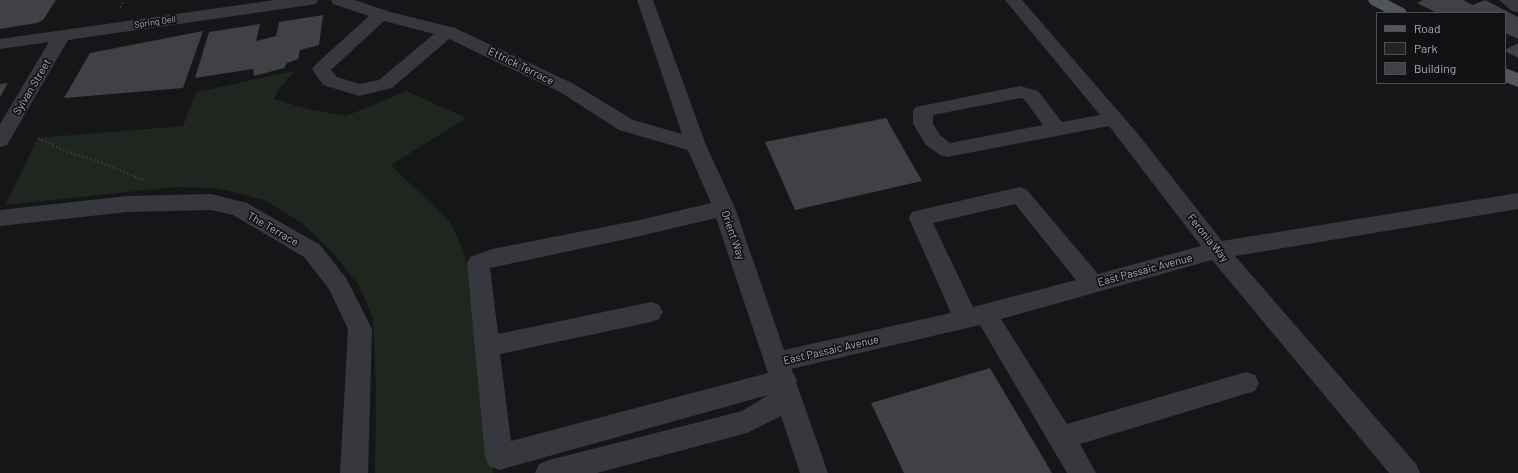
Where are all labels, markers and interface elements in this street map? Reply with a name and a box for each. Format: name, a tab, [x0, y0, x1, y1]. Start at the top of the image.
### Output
legend	[1376, 12, 1506, 84]
street label: Spring Dell	[134, 14, 176, 30]
text: Road	[1414, 21, 1441, 35]
text: Park	[1414, 41, 1438, 55]
street label: Ettrick Terrace	[486, 44, 556, 88]
street label: Sylvan Street	[10, 57, 54, 117]
text: Building	[1414, 61, 1456, 75]
street label: The Terrace	[245, 209, 301, 249]
street label: Orient Way	[718, 209, 748, 261]
street label: Feronia Way	[1185, 211, 1231, 265]
street label: East Passaic Avenue	[1096, 251, 1194, 289]
street label: East Passaic Avenue	[782, 333, 880, 367]

